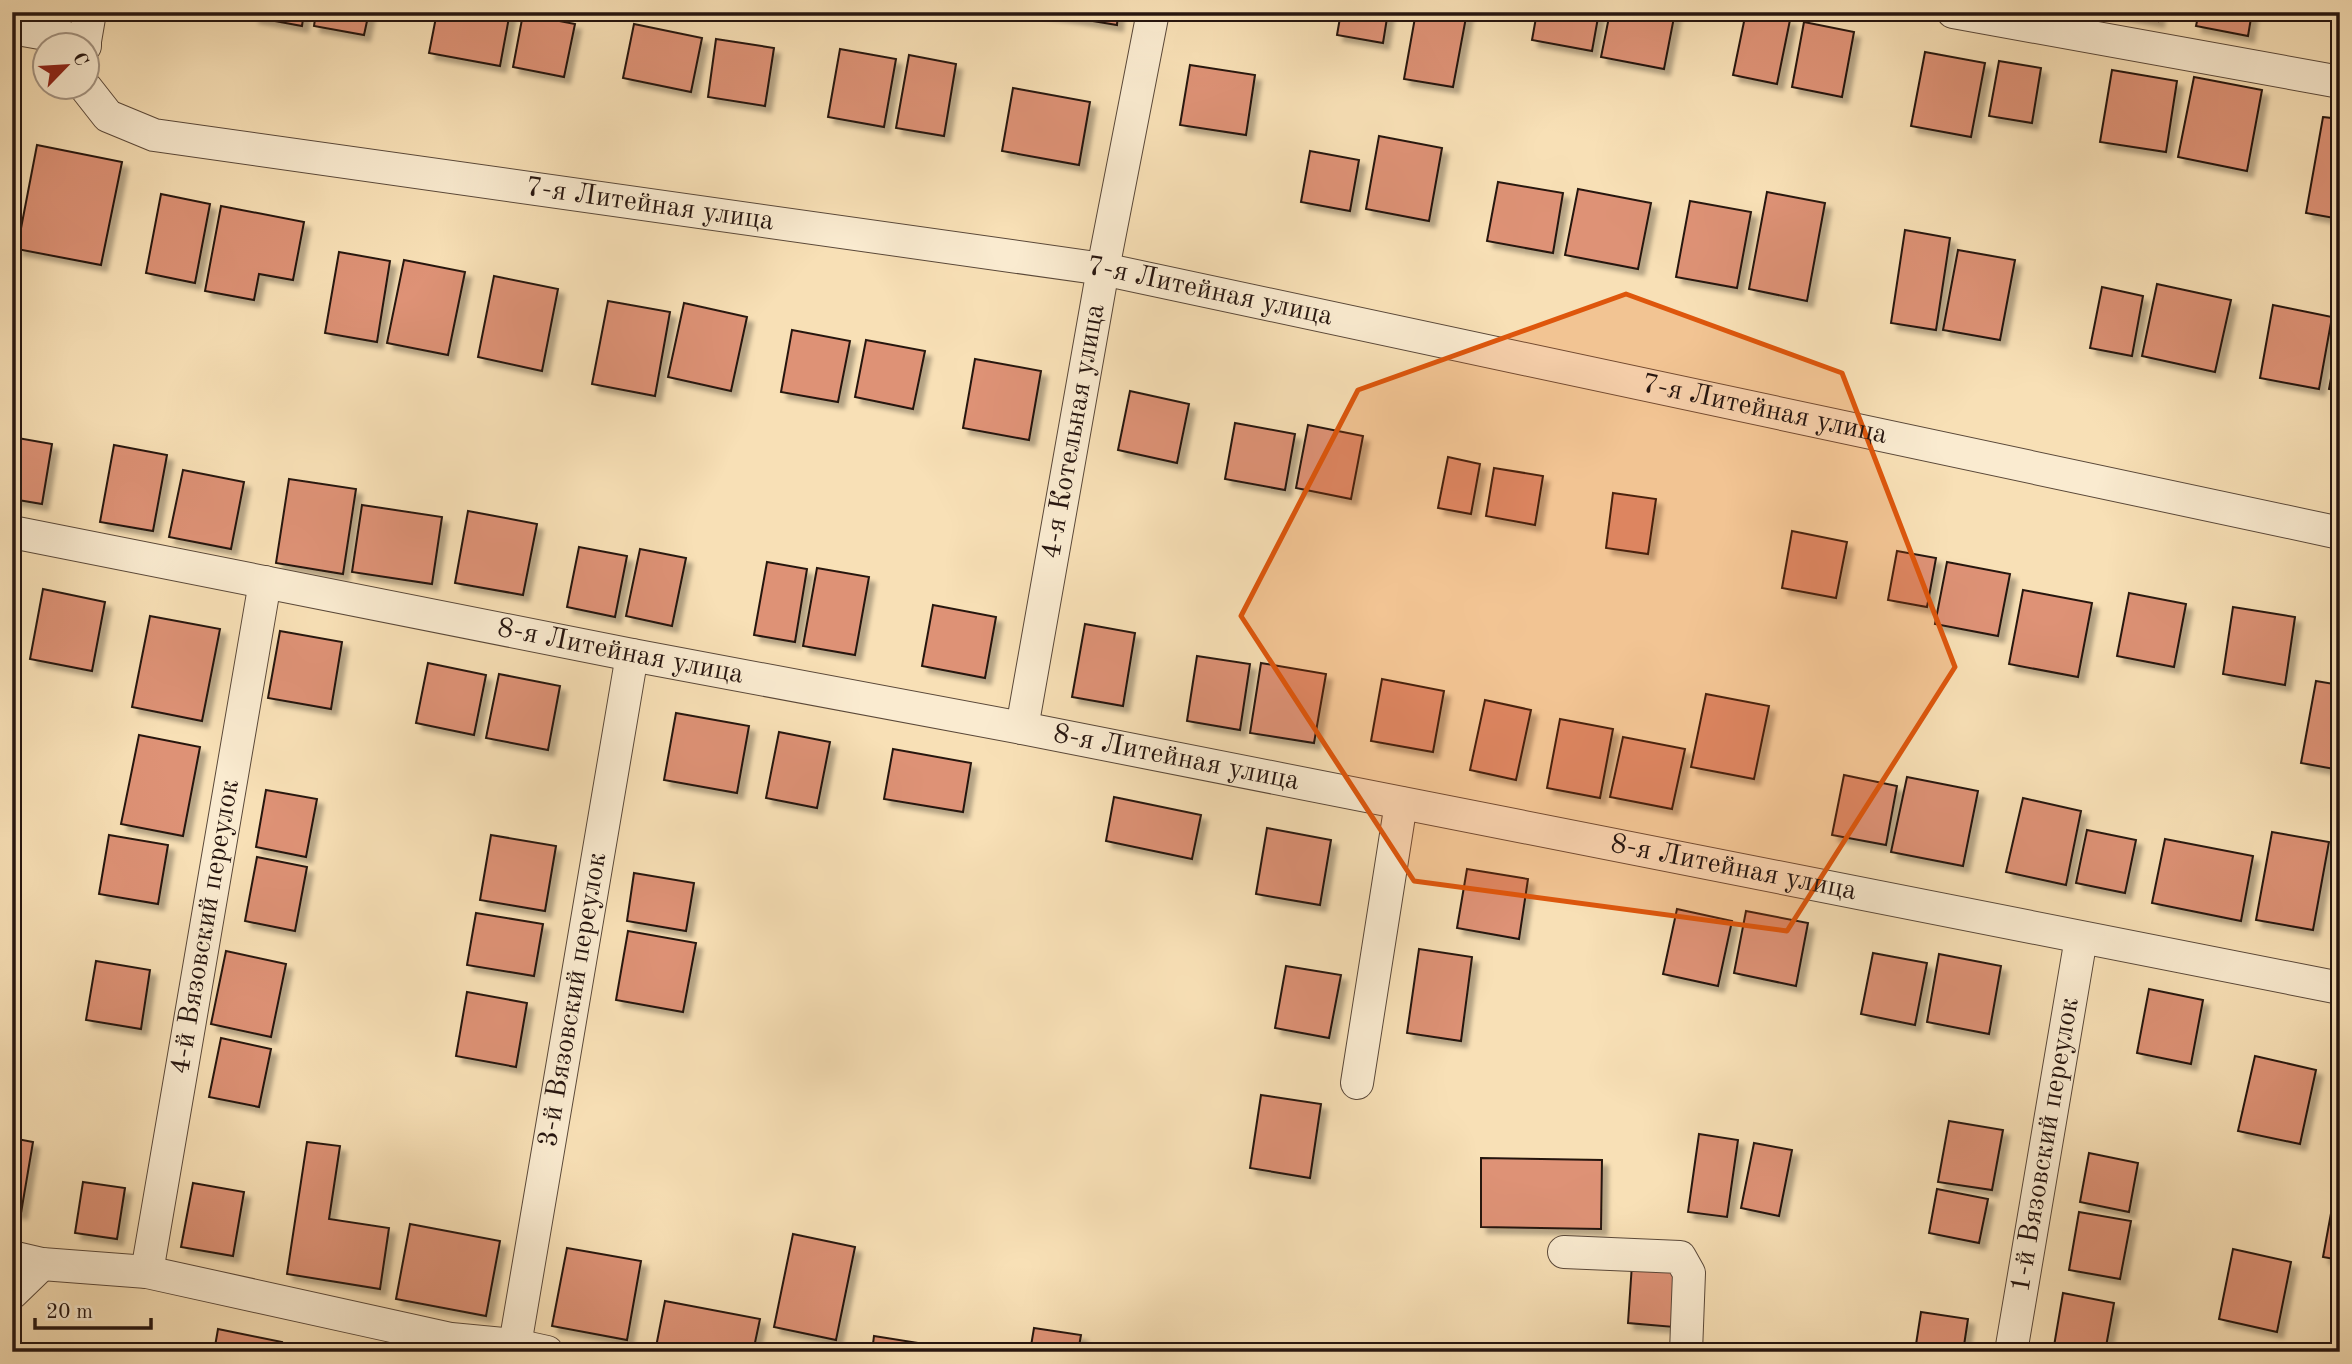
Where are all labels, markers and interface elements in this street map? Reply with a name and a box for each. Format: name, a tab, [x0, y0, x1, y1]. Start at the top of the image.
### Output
north arrow	[32, 32, 102, 102]
text: С	[68, 50, 90, 70]
street label: 7-я Литейная улица	[524, 174, 776, 236]
street label: 7-я Литейная улица	[1085, 253, 1335, 332]
street label: 4-я Котельная улица	[1038, 302, 1111, 561]
street label: 7-я Литейная улица	[1639, 370, 1890, 450]
street label: 8-я Литейная улица	[495, 615, 746, 690]
street label: 8-я Литейная улица	[1051, 720, 1302, 796]
street label: 4-й Вязовский переулок	[167, 778, 245, 1076]
street label: 8-я Литейная улица	[1608, 830, 1859, 906]
street label: 3-й Вязовский переулок	[535, 851, 612, 1149]
street label: 1-й Вязовский переулок	[2007, 996, 2085, 1294]
scale bar	[35, 1287, 150, 1331]
text: 20 m	[46, 1302, 93, 1323]

